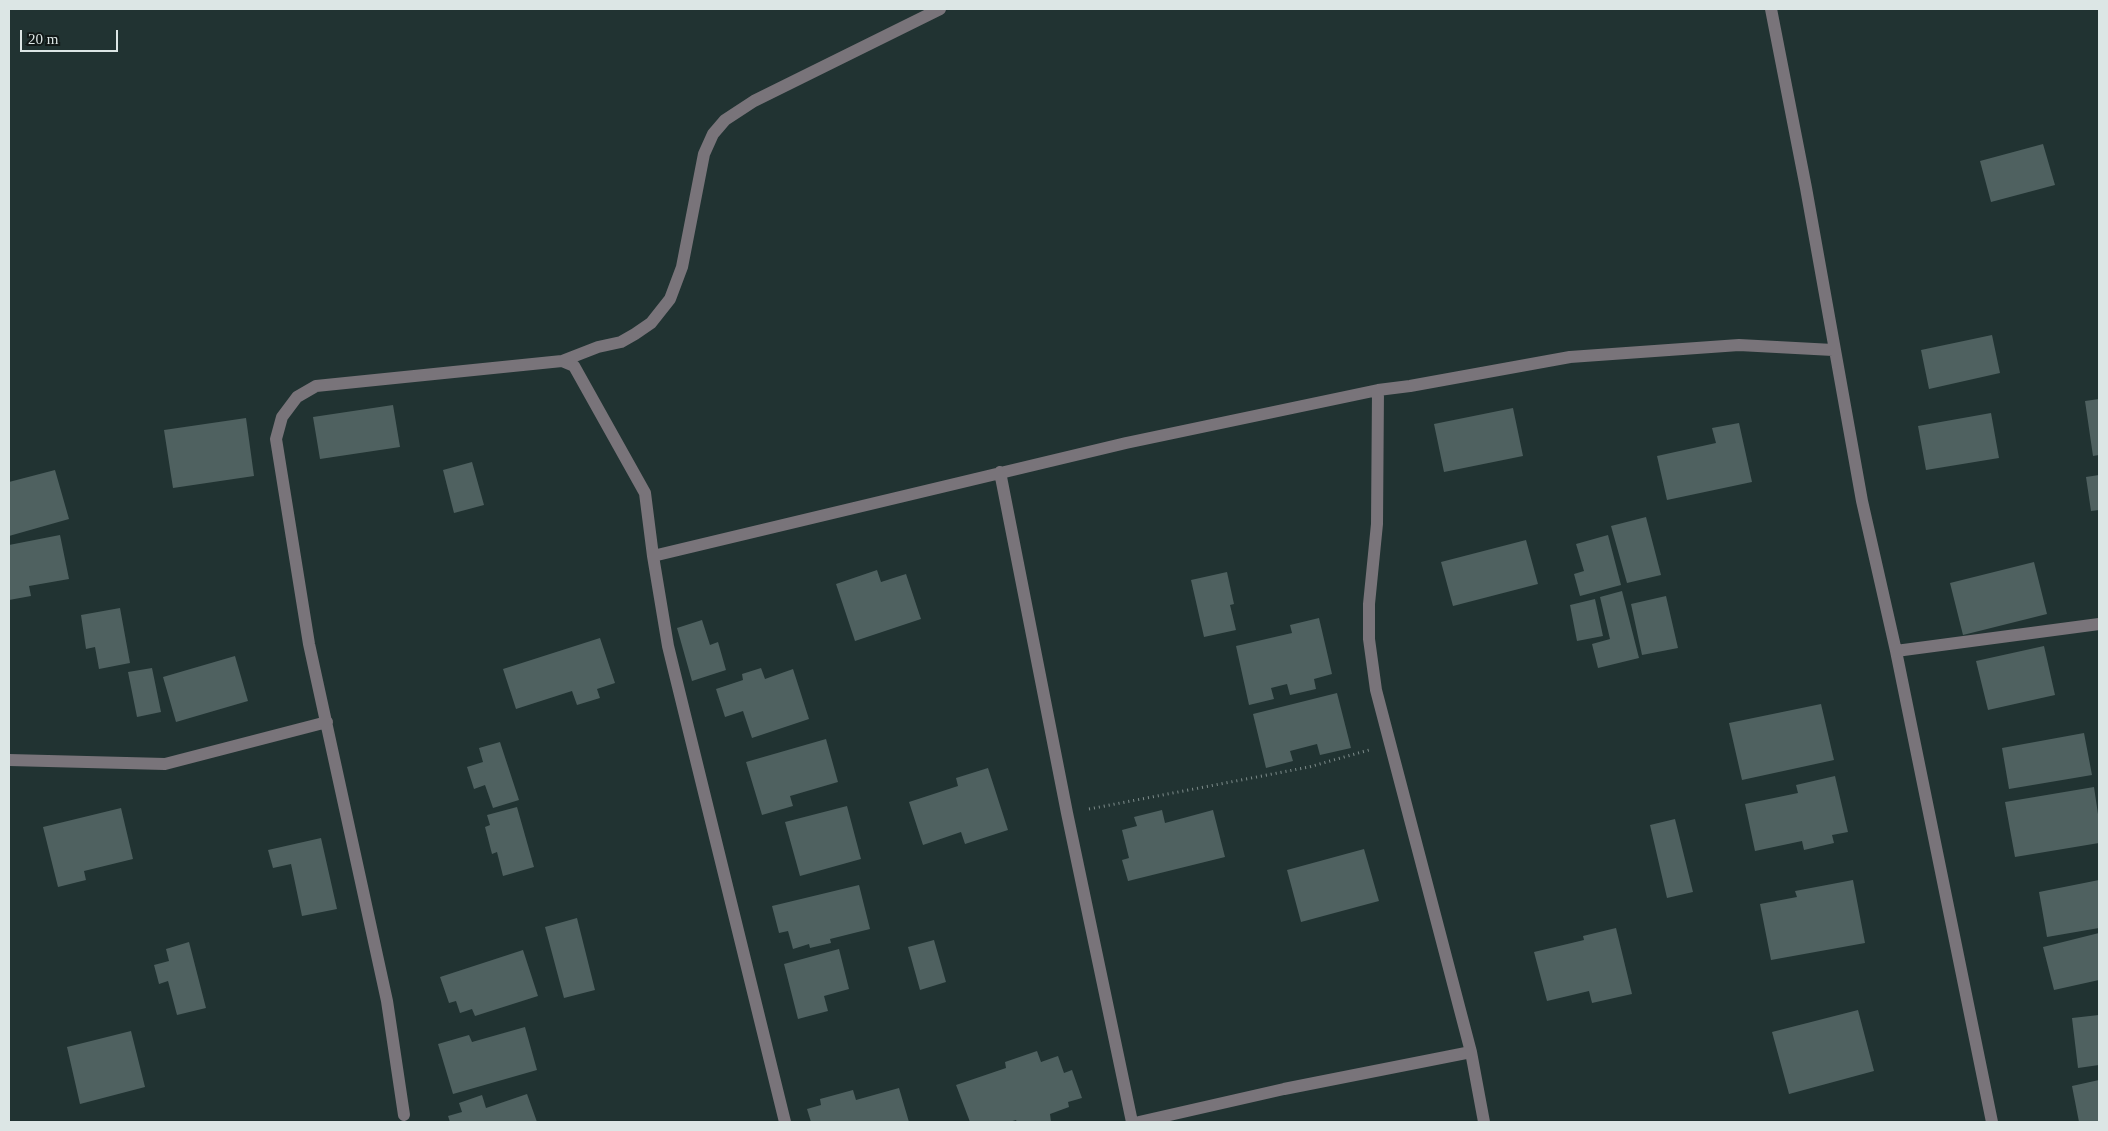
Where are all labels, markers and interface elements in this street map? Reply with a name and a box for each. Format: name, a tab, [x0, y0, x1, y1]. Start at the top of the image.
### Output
scale bar	[22, 20, 120, 52]
text: 20 m	[28, 31, 58, 47]

